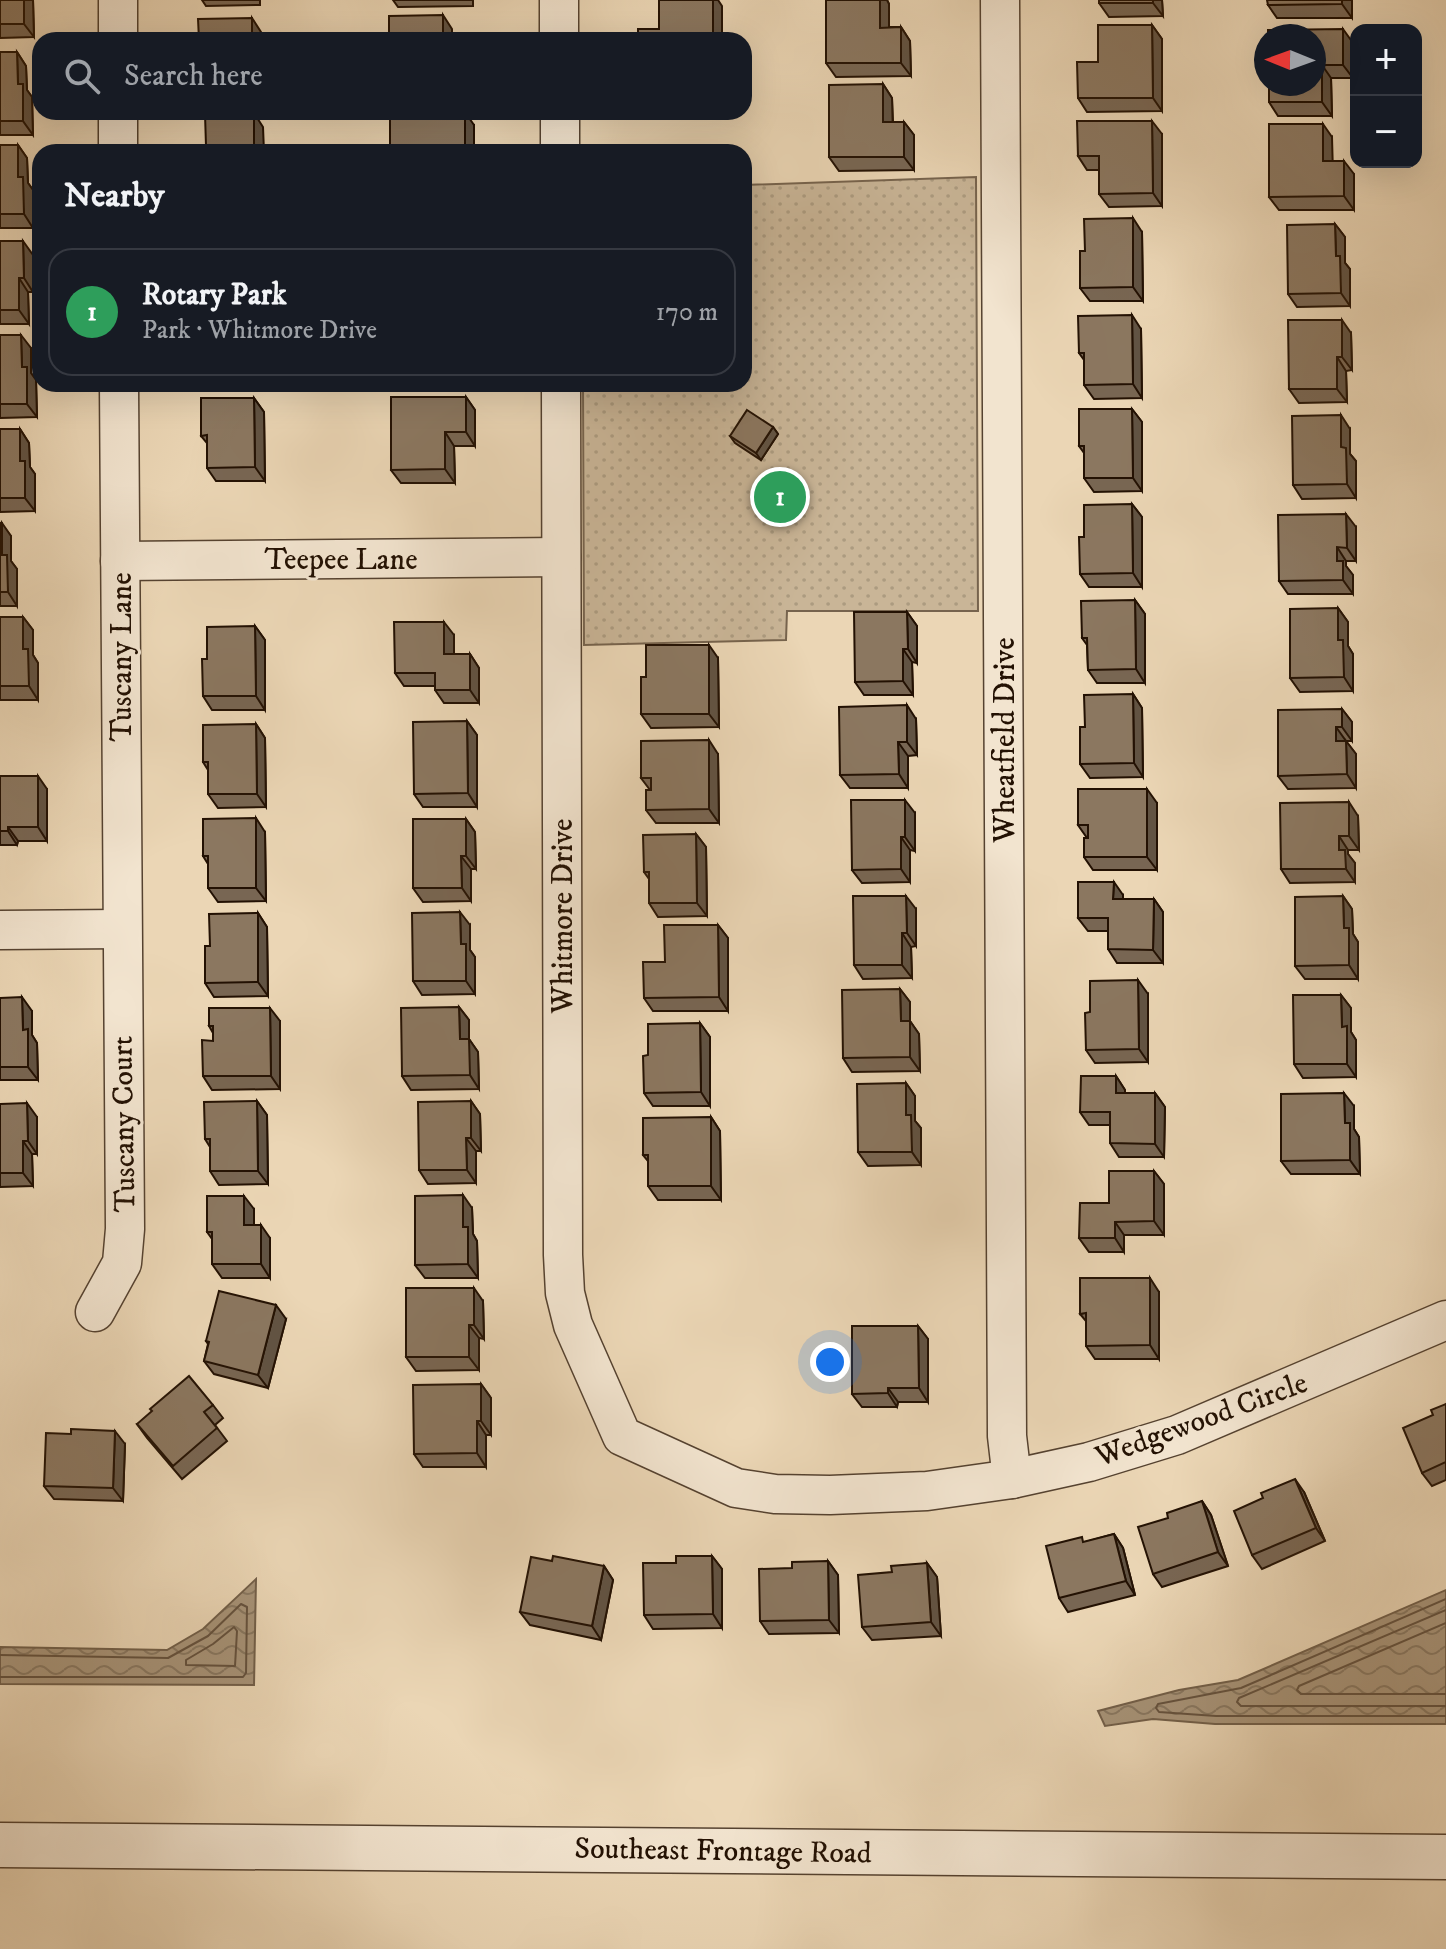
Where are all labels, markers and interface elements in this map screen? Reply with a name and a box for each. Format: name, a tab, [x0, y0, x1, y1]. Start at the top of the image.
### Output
north arrow	[1254, 24, 1326, 96]
map controls	[1350, 24, 1422, 168]
button: +	[1350, 24, 1422, 96]
search box	[32, 32, 752, 120]
icon: search	[60, 54, 104, 98]
text: Search here	[124, 58, 263, 95]
button: −	[1350, 96, 1422, 168]
text: Nearby	[64, 175, 165, 217]
text: Rotary Park	[142, 277, 287, 314]
text: 1	[87, 296, 97, 329]
text: 170 m	[656, 296, 718, 329]
text: Park · Whitmore Drive	[142, 314, 377, 347]
pin: 1	[754, 467, 806, 527]
street label: Teepee Lane	[264, 542, 418, 579]
street label: Tuscany Lane	[104, 572, 141, 742]
street label: Wheatfield Drive	[987, 637, 1024, 844]
street label: Whitmore Drive	[545, 818, 582, 1015]
street label: Tuscany Court	[104, 1035, 145, 1213]
your location	[810, 1342, 850, 1382]
street label: Wedgewood Circle	[1089, 1365, 1313, 1476]
street label: Southeast Frontage Road	[574, 1830, 872, 1873]

